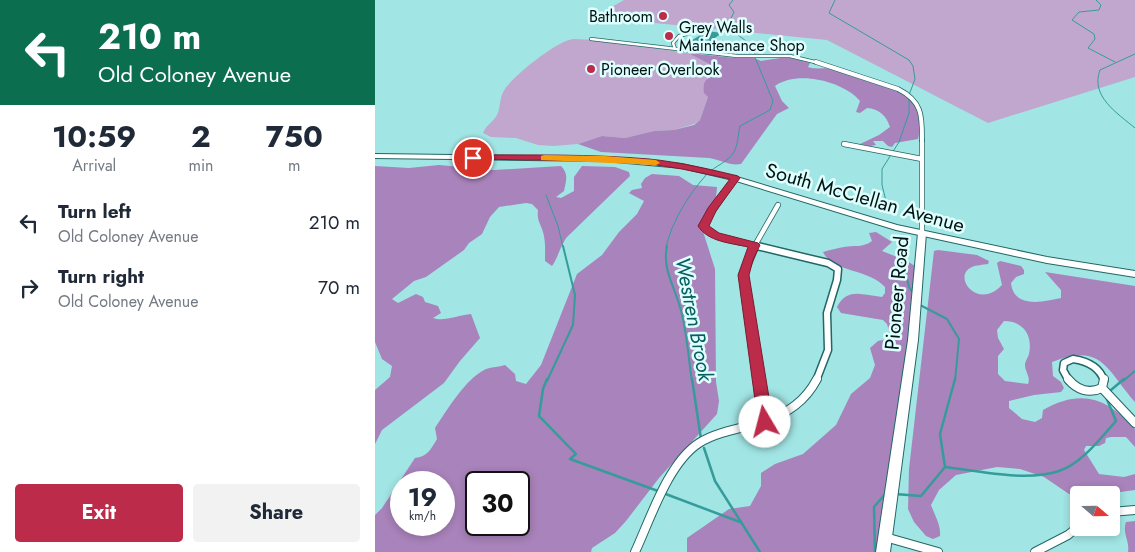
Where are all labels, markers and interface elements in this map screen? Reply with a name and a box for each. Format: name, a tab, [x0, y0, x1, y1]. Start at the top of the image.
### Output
place label: Bathroom	[589, 5, 653, 28]
marker: Bathroom	[657, 10, 669, 22]
text: 210 m	[98, 12, 201, 62]
place label: Grey Walls Maintenance Shop	[679, 16, 805, 57]
icon: left	[15, 20, 80, 85]
marker: Grey Walls Maintenance Shop	[663, 30, 675, 42]
text: Old Coloney Avenue	[98, 58, 291, 90]
place label: Pioneer Overlook	[601, 58, 720, 81]
marker: Pioneer Overlook	[585, 63, 597, 75]
text: 10:59	[52, 115, 136, 158]
text: 2	[191, 115, 211, 158]
text: 750	[266, 115, 323, 158]
pin	[452, 137, 494, 179]
icon: arrive	[459, 144, 487, 172]
text: Arrival	[72, 154, 116, 177]
text: min	[188, 154, 213, 177]
text: m	[288, 154, 300, 177]
street label: South McClellan Avenue	[762, 156, 968, 240]
text: Turn left	[58, 198, 131, 225]
icon: left	[15, 209, 43, 237]
text: 210 m	[309, 209, 360, 236]
text: Old Coloney Avenue	[58, 225, 198, 248]
street label: Pioneer Road	[878, 235, 916, 351]
water label: Westren Brook	[667, 254, 721, 385]
text: Turn right	[58, 263, 144, 290]
icon: right	[15, 274, 43, 302]
text: 70 m	[318, 274, 360, 301]
text: Old Coloney Avenue	[58, 290, 198, 313]
position arrow	[738, 395, 790, 447]
speed limit sign: 30	[465, 471, 530, 536]
text: 19	[408, 479, 437, 515]
button: Exit	[15, 484, 183, 542]
button: Share	[193, 484, 360, 542]
north arrow	[1070, 486, 1120, 536]
map controls	[1070, 486, 1120, 536]
text: km/h	[409, 507, 436, 525]

